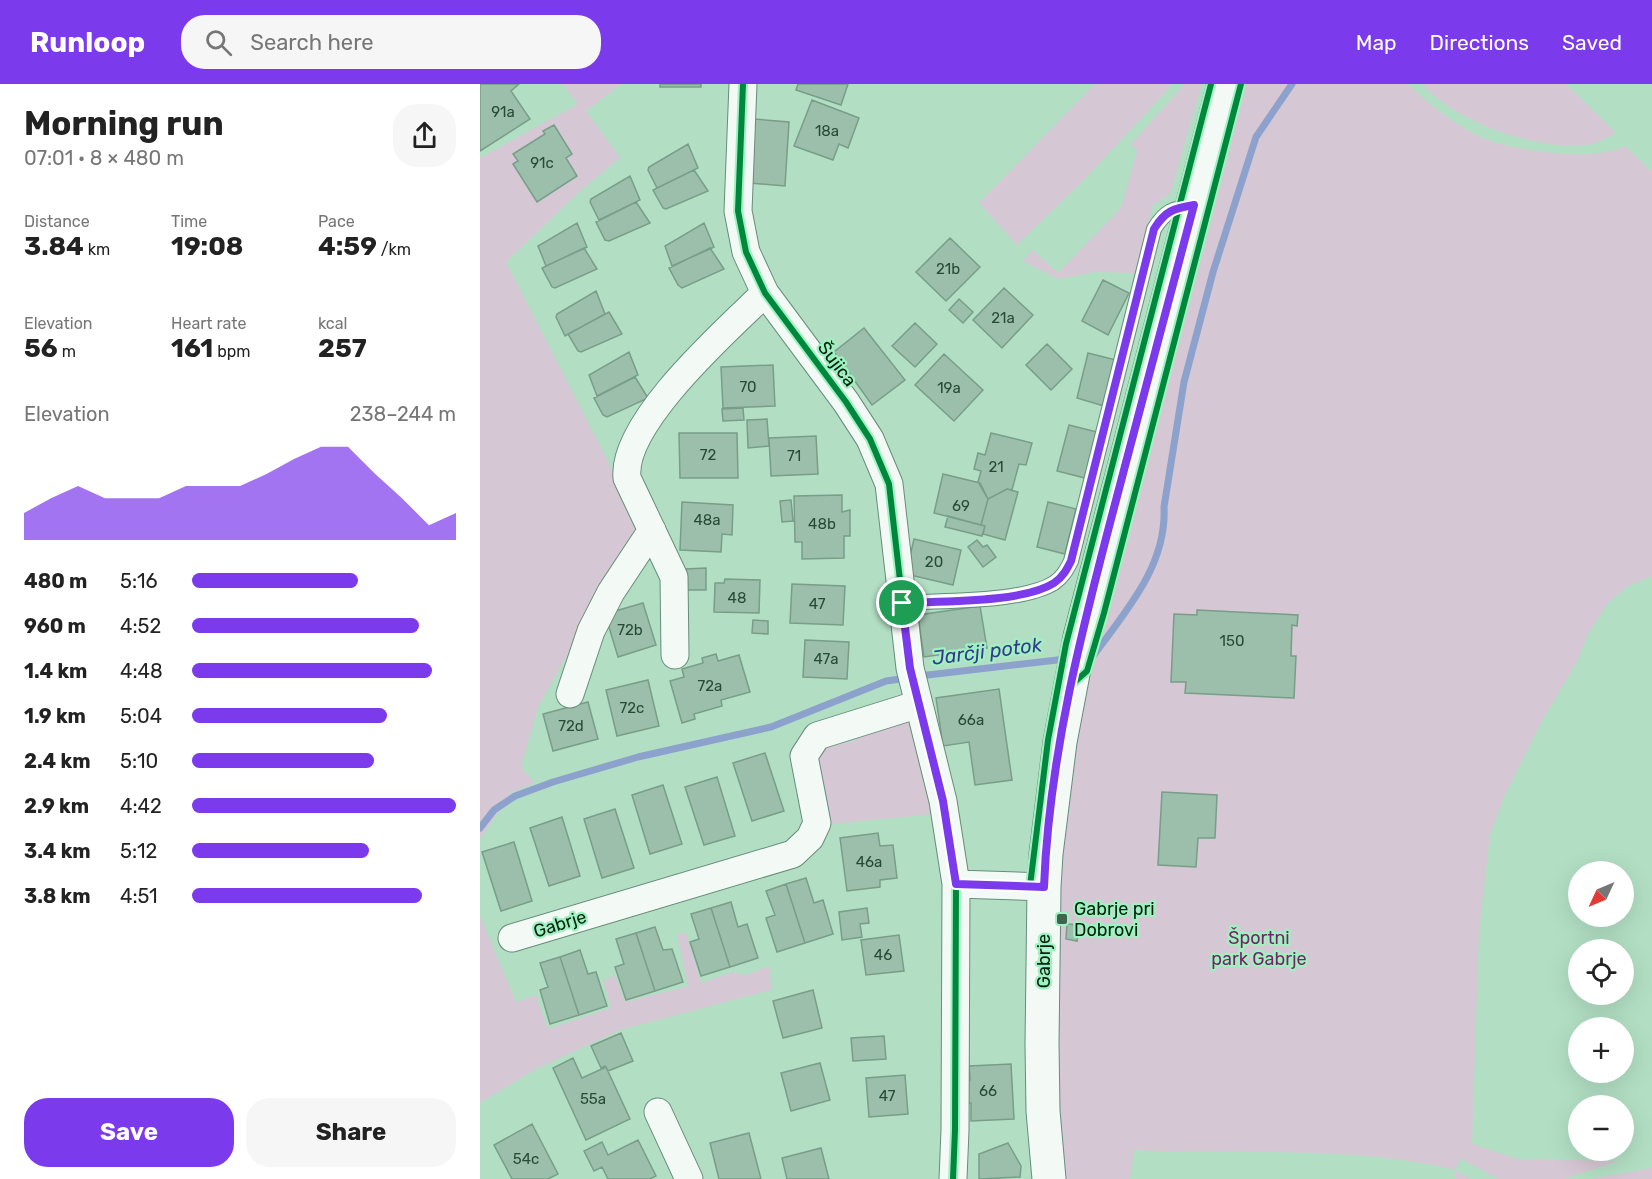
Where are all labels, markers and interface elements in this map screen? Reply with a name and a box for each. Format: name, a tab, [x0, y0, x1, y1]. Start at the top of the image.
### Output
search box	[181, 15, 601, 69]
text: Runloop	[30, 26, 145, 59]
icon: search	[202, 26, 235, 59]
text: Search here	[250, 29, 374, 56]
text: Map	[1356, 30, 1397, 55]
text: Directions	[1430, 30, 1529, 55]
text: Saved	[1562, 30, 1622, 55]
house number: 91a	[491, 103, 515, 121]
text: Morning run	[24, 104, 224, 143]
button: share	[393, 104, 456, 167]
house number: 18a	[815, 122, 839, 140]
text: 07:01 · 8 × 480 m	[24, 146, 184, 170]
house number: 91c	[530, 154, 554, 172]
text: Distance	[24, 212, 90, 231]
text: Time	[171, 212, 207, 231]
text: Pace	[318, 212, 355, 231]
text: 3.84	[24, 231, 84, 262]
text: 19:08	[171, 231, 243, 262]
text: 4:59	[318, 231, 377, 262]
text: km	[84, 240, 110, 259]
text: /km	[377, 240, 411, 259]
house number: 21b	[936, 260, 960, 278]
house number: 21a	[991, 309, 1015, 327]
text: Elevation	[24, 314, 93, 333]
text: Heart rate	[171, 314, 246, 333]
text: kcal	[318, 314, 347, 333]
text: 56	[24, 333, 58, 364]
text: 161	[171, 333, 213, 364]
text: 257	[318, 333, 367, 364]
street label: Šujica	[813, 337, 861, 391]
text: m	[58, 342, 76, 361]
text: bpm	[213, 342, 250, 361]
house number: 70	[739, 378, 757, 396]
house number: 19a	[937, 379, 961, 397]
text: Elevation	[24, 402, 110, 426]
text: 238–244 m	[350, 402, 456, 426]
house number: 72	[700, 446, 716, 464]
house number: 71	[787, 447, 801, 465]
house number: 21	[988, 458, 1004, 476]
house number: 69	[952, 497, 970, 515]
house number: 48a	[693, 511, 721, 529]
house number: 48b	[808, 515, 836, 533]
house number: 20	[925, 553, 943, 571]
text: 480 m	[24, 569, 87, 593]
text: 5:16	[120, 569, 158, 593]
pin	[876, 577, 927, 628]
icon: arrive	[885, 586, 918, 619]
house number: 48	[728, 589, 746, 607]
house number: 47	[809, 595, 826, 613]
text: 960 m	[24, 614, 86, 638]
text: 4:52	[120, 614, 161, 638]
house number: 72b	[617, 621, 643, 639]
water label: Jarčji potok	[931, 632, 1044, 670]
house number: 150	[1220, 632, 1244, 650]
house number: 47a	[813, 650, 839, 668]
text: 1.4 km	[24, 659, 87, 683]
text: 4:48	[120, 659, 163, 683]
house number: 72a	[698, 677, 722, 695]
house number: 72c	[620, 699, 644, 717]
text: 1.9 km	[24, 704, 86, 728]
text: 5:04	[120, 704, 162, 728]
house number: 66a	[958, 711, 984, 729]
house number: 72d	[558, 717, 584, 735]
text: 2.4 km	[24, 749, 90, 773]
text: 5:10	[120, 749, 158, 773]
text: 2.9 km	[24, 794, 89, 818]
text: 4:42	[120, 794, 162, 818]
text: 3.4 km	[24, 839, 91, 863]
text: 5:12	[120, 839, 157, 863]
house number: 46a	[856, 853, 882, 871]
north arrow	[1568, 861, 1634, 927]
map controls	[1568, 861, 1634, 1161]
text: 3.8 km	[24, 884, 91, 908]
text: 4:51	[120, 884, 158, 908]
place label: Gabrje pri Dobrovi	[1074, 898, 1155, 941]
street label: Gabrje	[531, 906, 589, 942]
marker: Gabrje pri Dobrovi	[1055, 912, 1069, 926]
park label: Športni park Gabrje	[1211, 927, 1307, 970]
street label: Gabrje	[1033, 934, 1055, 988]
button: locate	[1568, 939, 1634, 1005]
house number: 46	[874, 946, 892, 964]
button: +	[1568, 1017, 1634, 1083]
house number: 66	[979, 1082, 997, 1100]
house number: 47	[879, 1087, 896, 1105]
house number: 55a	[580, 1090, 606, 1108]
button: −	[1568, 1095, 1634, 1161]
button: Save	[24, 1098, 234, 1167]
button: Share	[246, 1098, 456, 1167]
house number: 54c	[513, 1150, 539, 1168]

